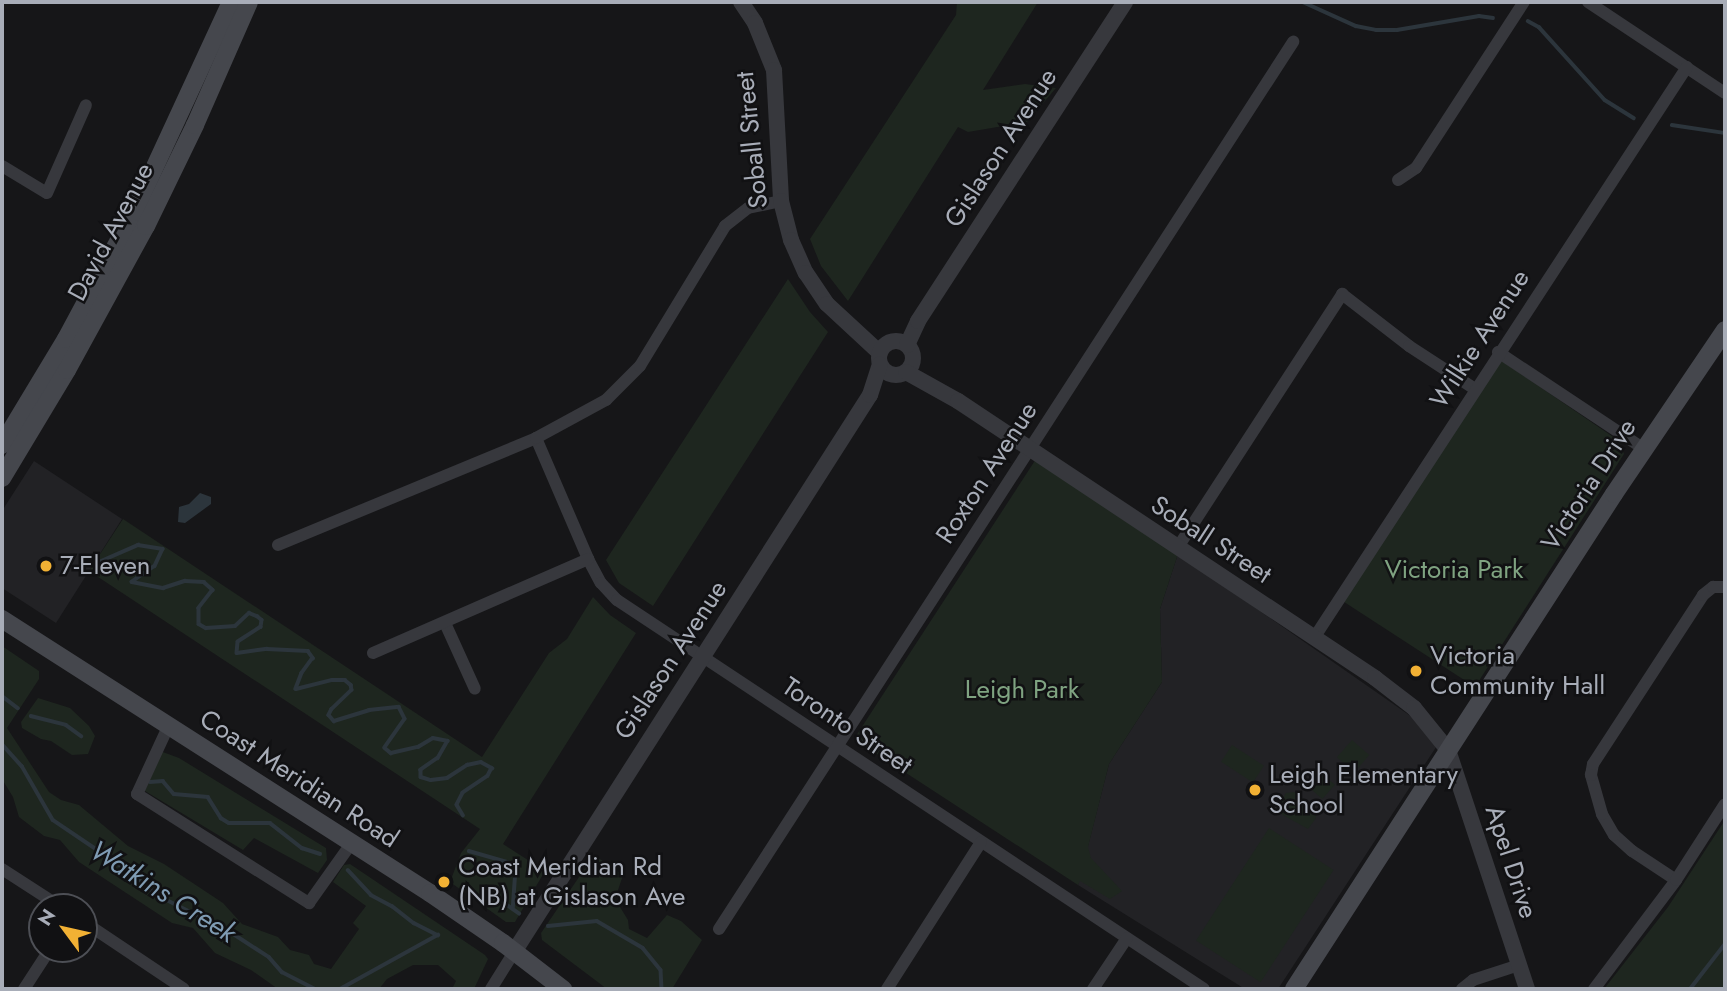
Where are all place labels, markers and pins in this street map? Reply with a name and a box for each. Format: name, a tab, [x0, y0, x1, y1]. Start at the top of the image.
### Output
place label: 7-Eleven	[60, 550, 150, 582]
marker: 7-Eleven	[38, 558, 54, 574]
place label: Victoria Community Hall	[1430, 640, 1605, 702]
marker: Victoria Community Hall	[1408, 663, 1424, 679]
place label: Leigh Elementary School	[1269, 759, 1458, 820]
marker: Leigh Elementary School	[1247, 782, 1263, 798]
place label: Coast Meridian Rd (NB) at Gislason Ave	[458, 851, 685, 912]
marker: Coast Meridian Rd (NB) at Gislason Ave	[436, 874, 452, 890]

